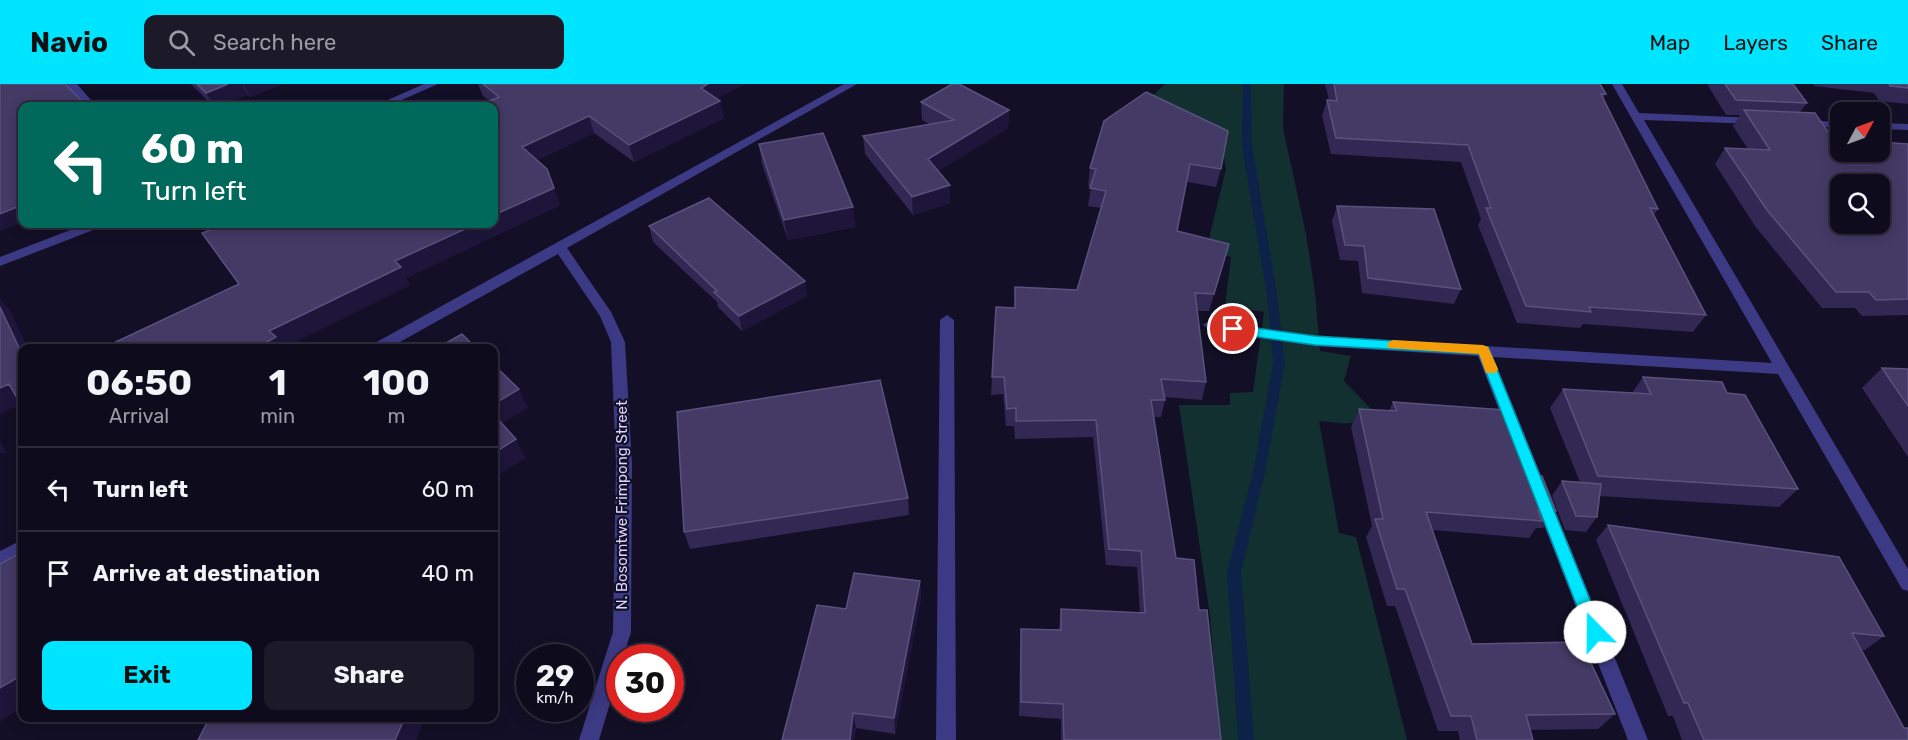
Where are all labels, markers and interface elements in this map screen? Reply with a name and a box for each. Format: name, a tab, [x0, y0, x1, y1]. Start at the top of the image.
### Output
search box	[144, 15, 564, 69]
text: Navio	[30, 26, 108, 59]
icon: search	[165, 26, 198, 59]
text: Search here	[213, 29, 336, 56]
text: Map	[1649, 30, 1690, 55]
text: Layers	[1723, 30, 1788, 55]
text: Share	[1821, 30, 1878, 55]
north arrow	[1830, 102, 1890, 162]
map controls	[1830, 102, 1890, 234]
text: 60 m	[141, 124, 244, 174]
icon: left	[42, 126, 120, 204]
button: search	[1830, 174, 1890, 234]
text: Turn left	[141, 175, 246, 207]
pin	[1207, 303, 1258, 354]
icon: arrive	[1216, 312, 1249, 345]
text: 06:50	[86, 361, 192, 404]
text: 1	[269, 361, 287, 404]
text: 100	[363, 361, 430, 404]
street label: N. Bosomtwe Frimpong Street	[613, 400, 631, 610]
text: Arrival	[109, 404, 169, 428]
text: min	[260, 404, 295, 428]
text: m	[388, 404, 405, 428]
icon: left	[42, 473, 75, 506]
text: Turn left	[93, 476, 188, 503]
text: 60 m	[422, 476, 474, 503]
icon: arrive	[42, 557, 75, 590]
text: Arrive at destination	[93, 560, 320, 587]
text: 40 m	[421, 560, 474, 587]
position arrow	[1563, 600, 1627, 664]
button: Exit	[42, 641, 252, 710]
button: Share	[264, 641, 474, 710]
speed limit sign: 30	[606, 644, 684, 722]
text: 29	[536, 658, 574, 694]
text: km/h	[536, 689, 574, 707]

